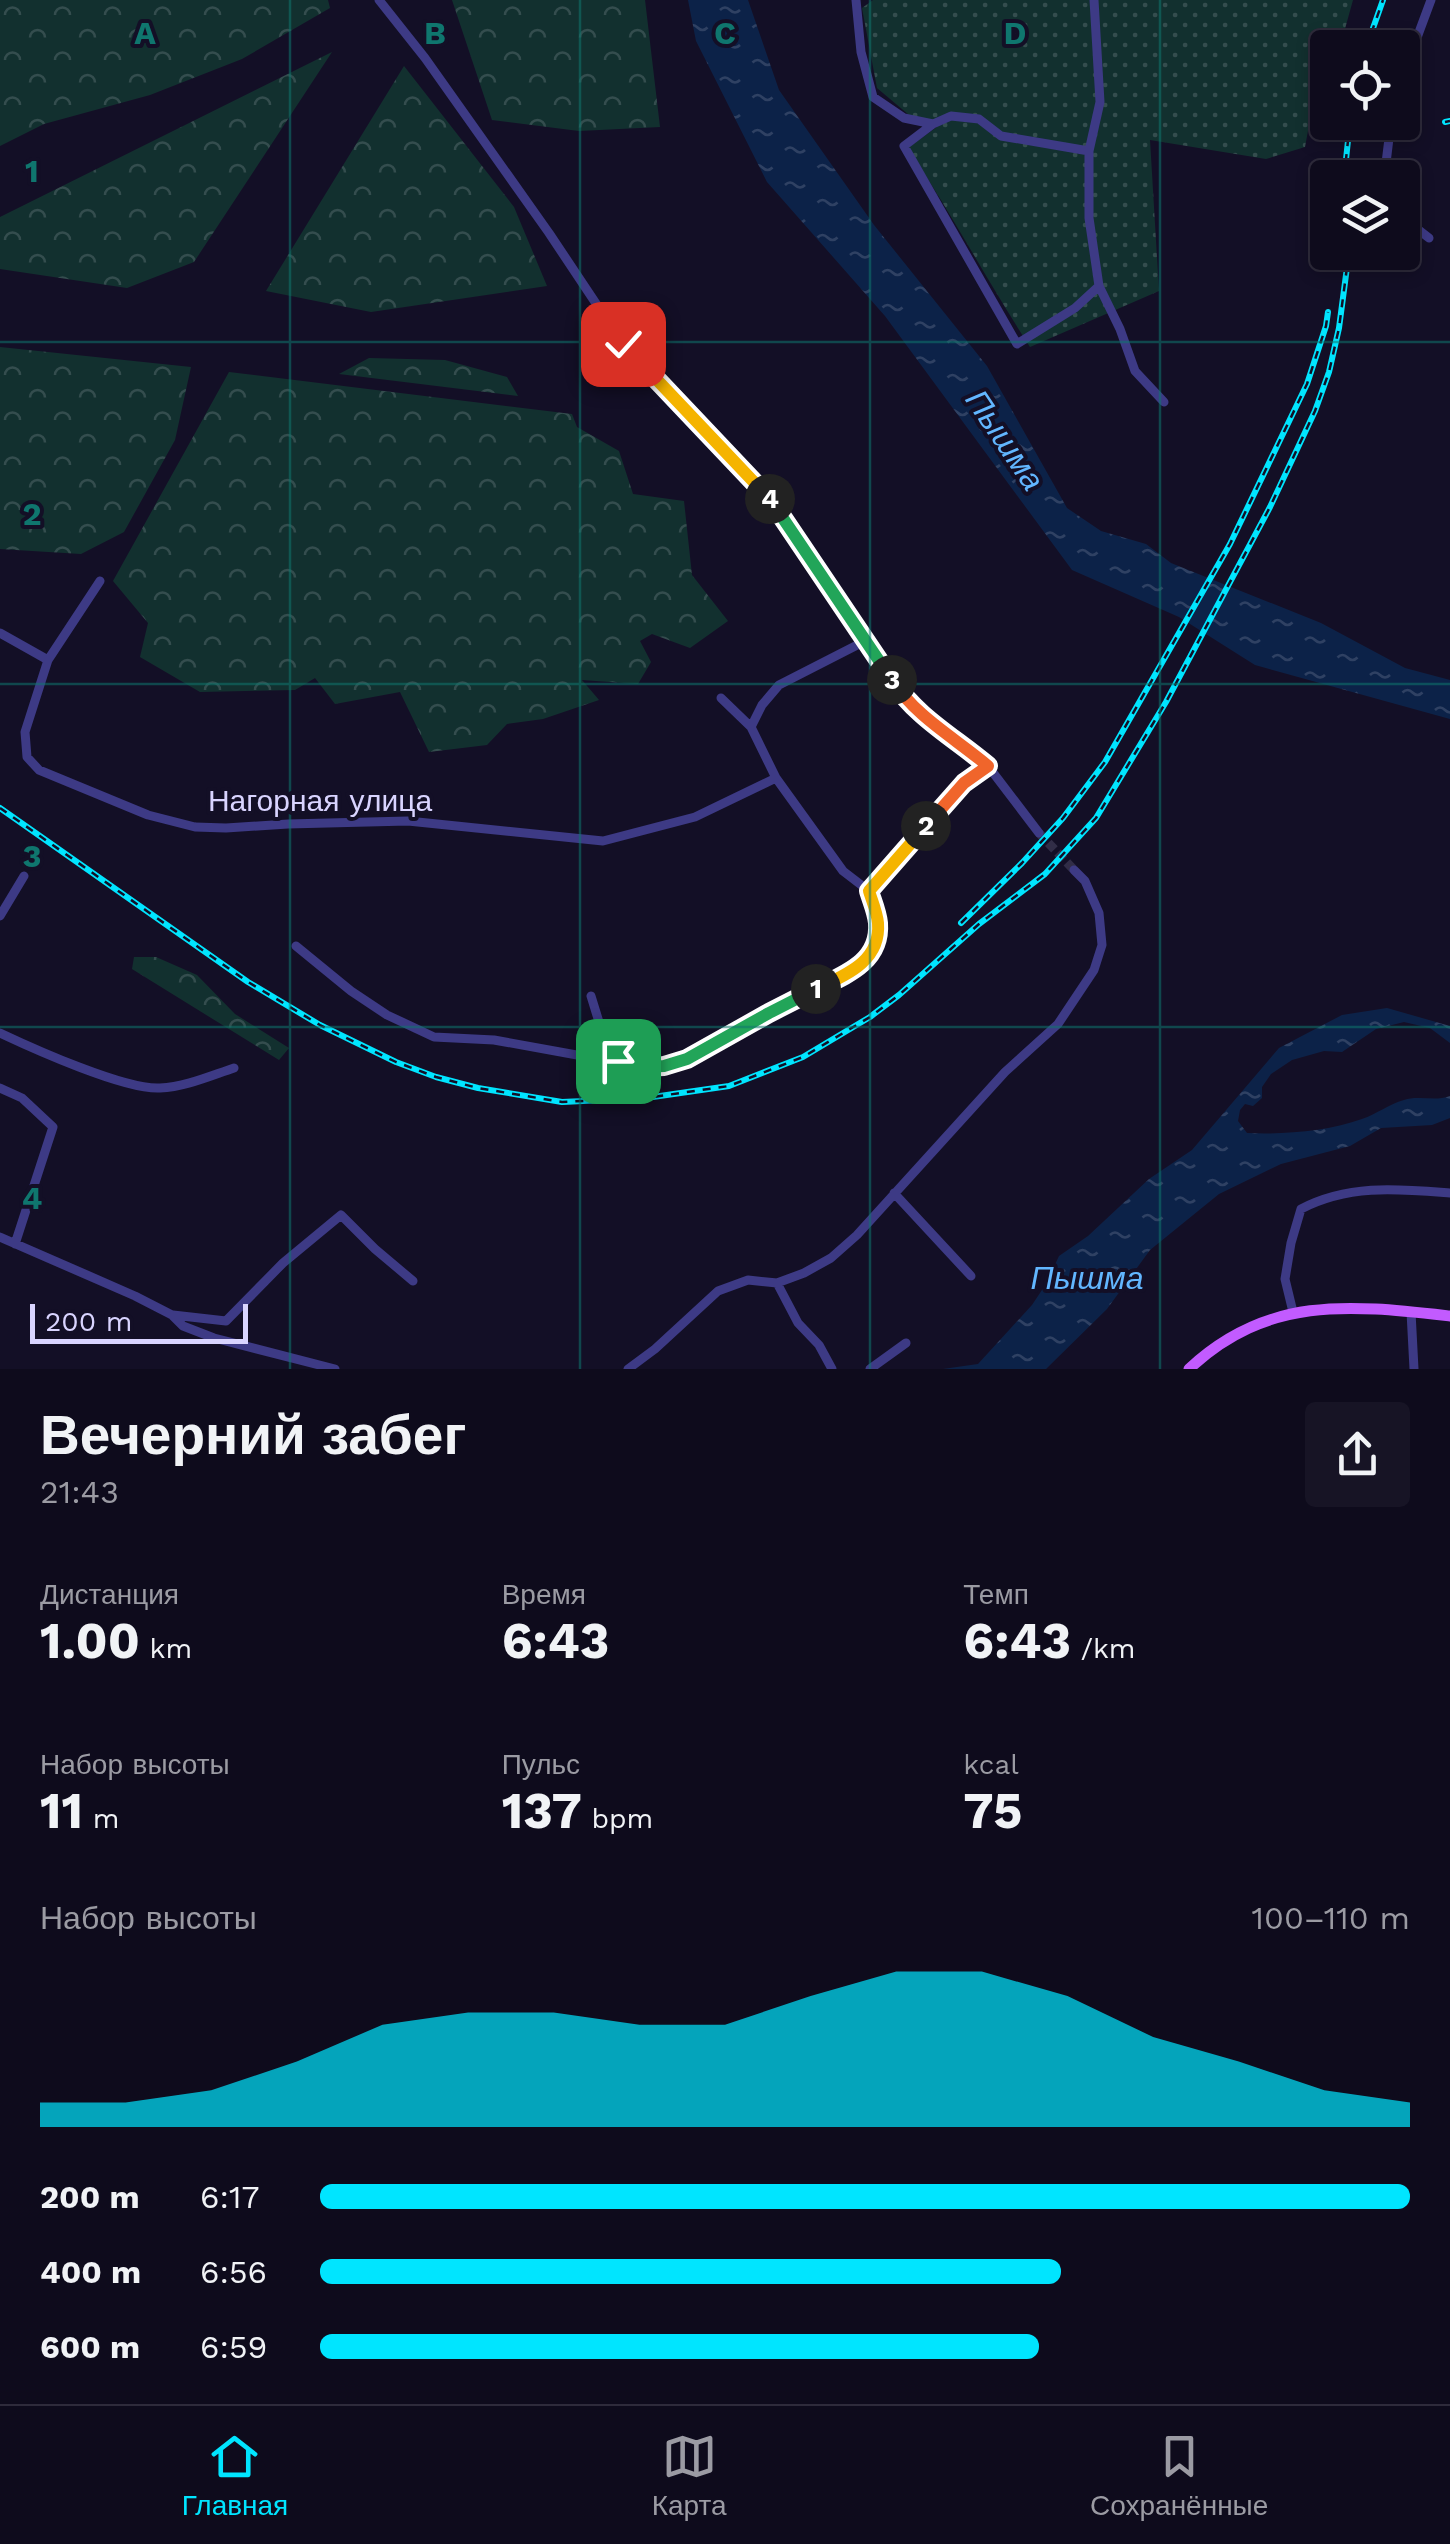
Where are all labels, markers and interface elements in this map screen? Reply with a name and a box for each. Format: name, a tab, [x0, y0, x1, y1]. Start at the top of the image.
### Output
text: A	[134, 14, 156, 52]
text: B	[424, 14, 446, 52]
text: C	[714, 14, 736, 52]
text: D	[1004, 14, 1026, 52]
map controls	[1310, 30, 1420, 270]
button: locate	[1310, 30, 1420, 140]
text: 1	[25, 152, 39, 190]
button: layers	[1310, 160, 1420, 270]
pin	[581, 302, 666, 387]
icon: check	[596, 317, 651, 372]
water label: Пышма	[958, 383, 1052, 497]
pin: 4	[745, 474, 795, 524]
text: 4	[761, 482, 779, 515]
text: 2	[22, 495, 42, 533]
pin: 3	[867, 655, 917, 705]
text: 3	[884, 663, 900, 696]
street label: Нагорная улица	[208, 783, 432, 818]
pin: 2	[901, 801, 951, 851]
text: 2	[918, 809, 934, 842]
text: 3	[23, 837, 41, 875]
pin: 1	[791, 964, 841, 1014]
text: 1	[810, 972, 822, 1005]
pin	[576, 1019, 661, 1104]
icon: arrive	[591, 1034, 646, 1089]
text: 4	[22, 1179, 42, 1217]
water label: Пышма	[1030, 1259, 1144, 1297]
scale bar	[30, 1299, 248, 1344]
text: 200 m	[45, 1305, 132, 1338]
button: share	[1305, 1402, 1410, 1507]
text: Вечерний забег	[40, 1403, 466, 1467]
text: 21:43	[40, 1473, 119, 1511]
text: Дистанция	[40, 1578, 179, 1611]
text: Время	[502, 1578, 586, 1611]
text: Темп	[963, 1578, 1029, 1611]
text: 1.00	[40, 1611, 140, 1670]
text: 6:43	[502, 1611, 610, 1670]
text: 6:43	[963, 1611, 1071, 1670]
text: km	[140, 1632, 192, 1665]
text: /km	[1071, 1632, 1136, 1665]
text: Набор высоты	[40, 1748, 230, 1781]
text: Пульс	[502, 1748, 580, 1781]
text: kcal	[963, 1748, 1019, 1781]
text: 11	[40, 1781, 83, 1840]
text: 137	[502, 1781, 582, 1840]
text: 75	[963, 1781, 1022, 1840]
text: m	[83, 1802, 119, 1835]
text: bpm	[582, 1802, 653, 1835]
text: Набор высоты	[40, 1899, 257, 1937]
text: 100–110 m	[1252, 1899, 1410, 1937]
text: 200 m	[40, 2178, 140, 2216]
text: 6:17	[200, 2178, 259, 2216]
text: 400 m	[40, 2253, 141, 2291]
text: 6:56	[200, 2253, 267, 2291]
text: 600 m	[40, 2328, 140, 2366]
text: 6:59	[200, 2328, 267, 2366]
tab: Главная	[182, 2429, 288, 2522]
tab: Карта	[652, 2429, 727, 2522]
tab: Сохранённые	[1090, 2429, 1268, 2522]

